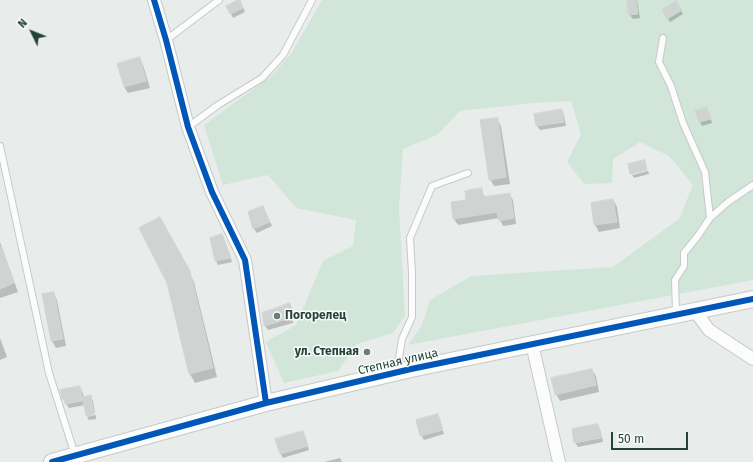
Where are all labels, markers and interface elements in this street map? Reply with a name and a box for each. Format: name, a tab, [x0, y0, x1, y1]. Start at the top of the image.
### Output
north arrow	[12, 12, 52, 52]
text: N	[16, 16, 30, 31]
place label: Погорелец	[285, 309, 346, 323]
marker: Погорелец	[272, 311, 282, 321]
place label: ул. Степная	[295, 345, 359, 359]
street label: Степная улица	[357, 346, 439, 378]
marker: ул. Степная	[362, 347, 372, 357]
scale bar	[613, 424, 690, 450]
text: 50 m	[618, 432, 644, 446]

